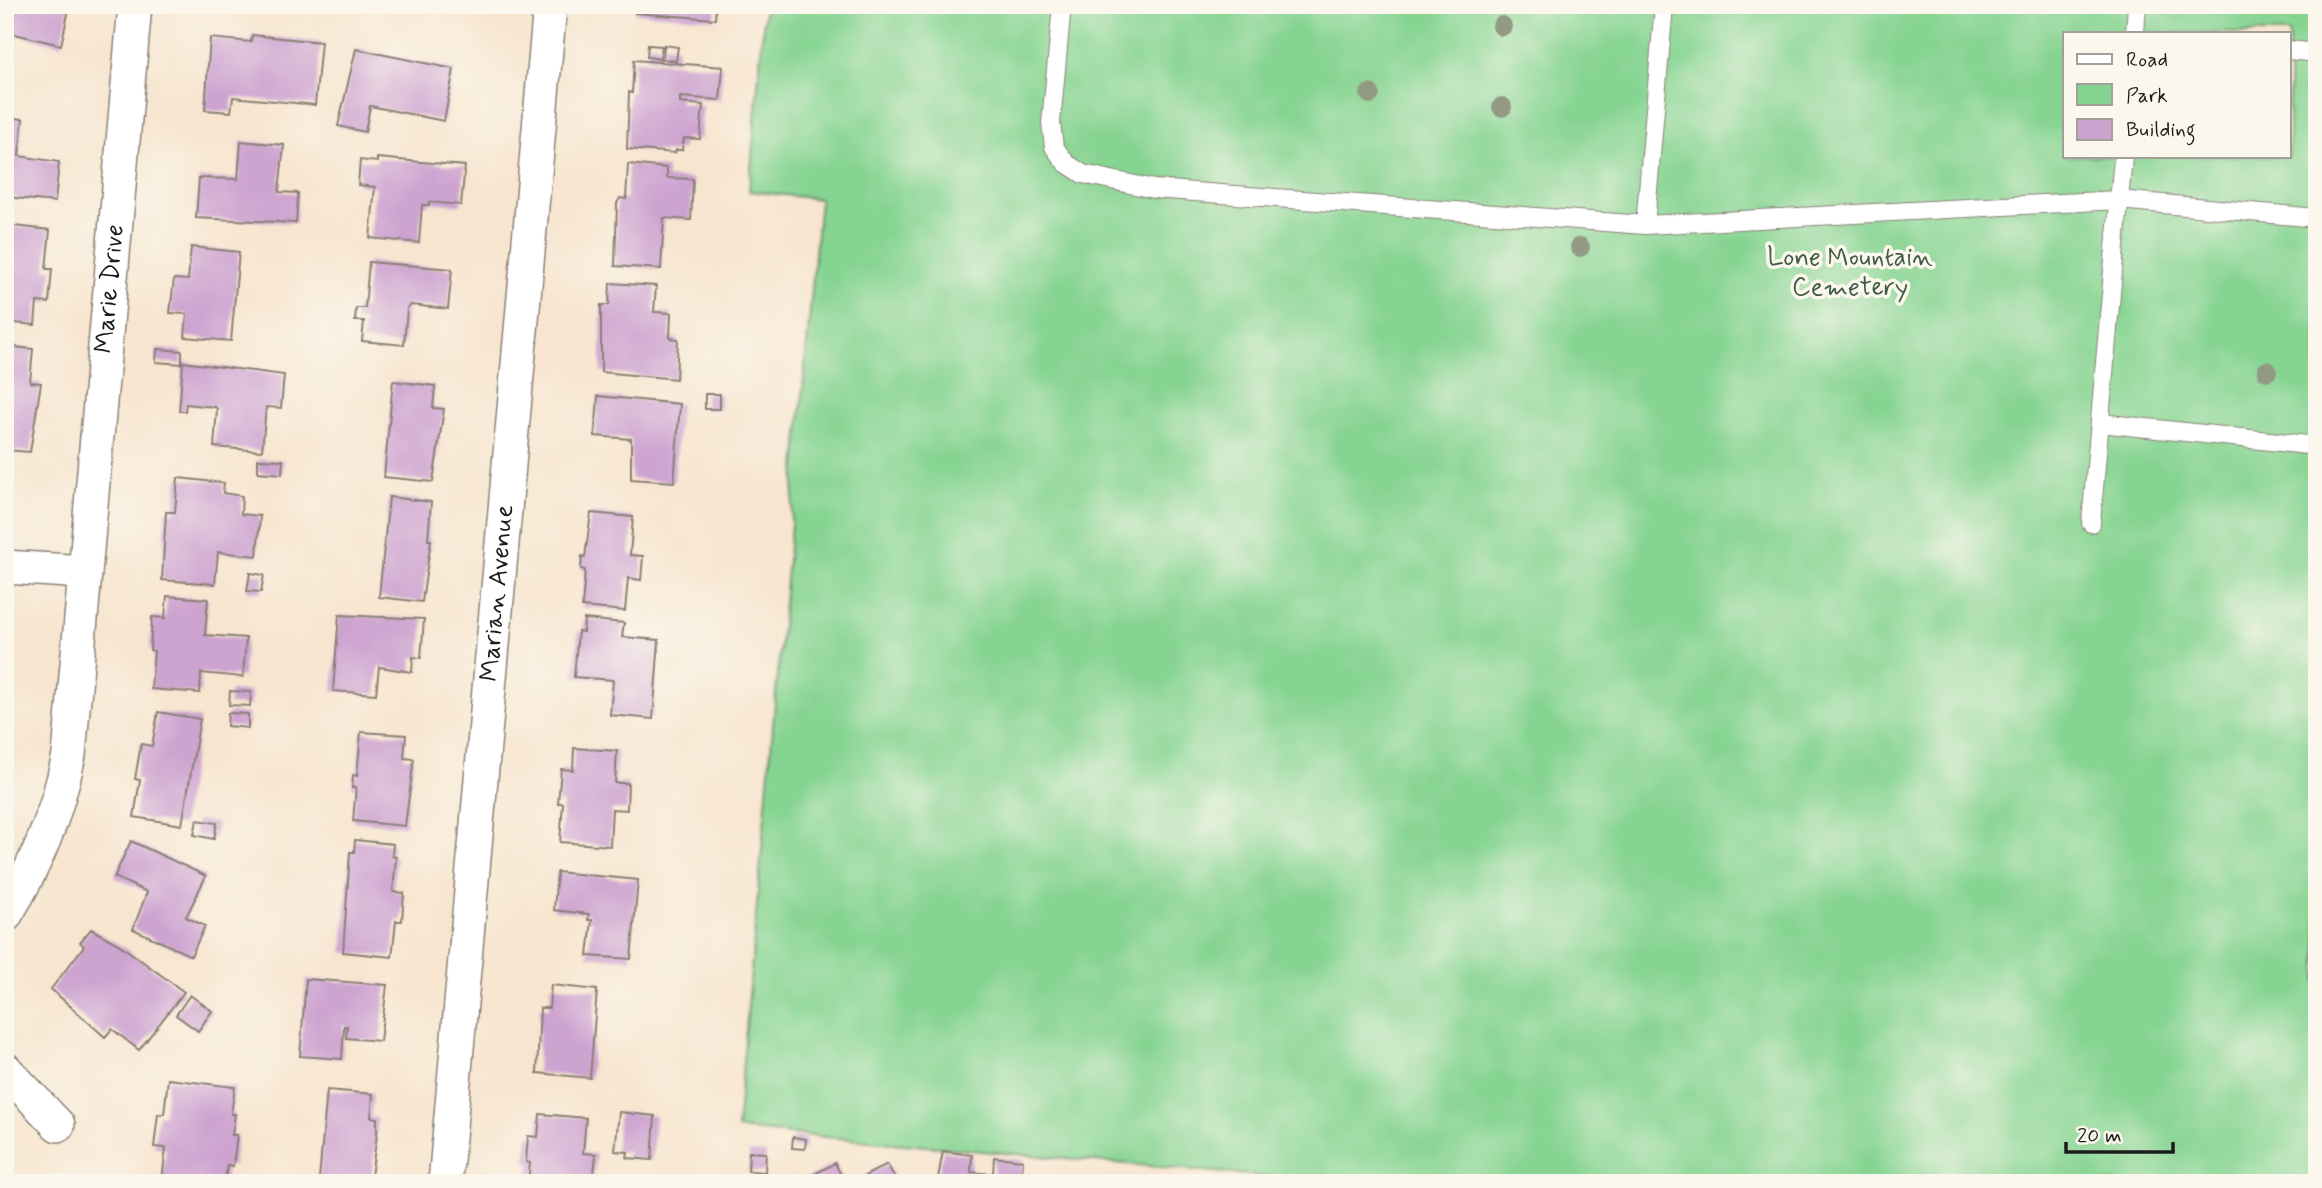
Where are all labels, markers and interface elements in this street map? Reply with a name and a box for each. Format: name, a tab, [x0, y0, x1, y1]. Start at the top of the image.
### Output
legend	[2063, 32, 2290, 158]
text: Road	[2126, 46, 2168, 74]
text: Park	[2126, 82, 2168, 110]
text: Building	[2126, 116, 2196, 146]
street label: Marie Drive	[87, 223, 133, 355]
park label: Lone Mountain Cemetery	[1767, 241, 1933, 305]
street label: Marian Avenue	[473, 503, 522, 683]
scale bar	[2066, 1111, 2173, 1155]
text: 20 m	[2077, 1122, 2122, 1150]

